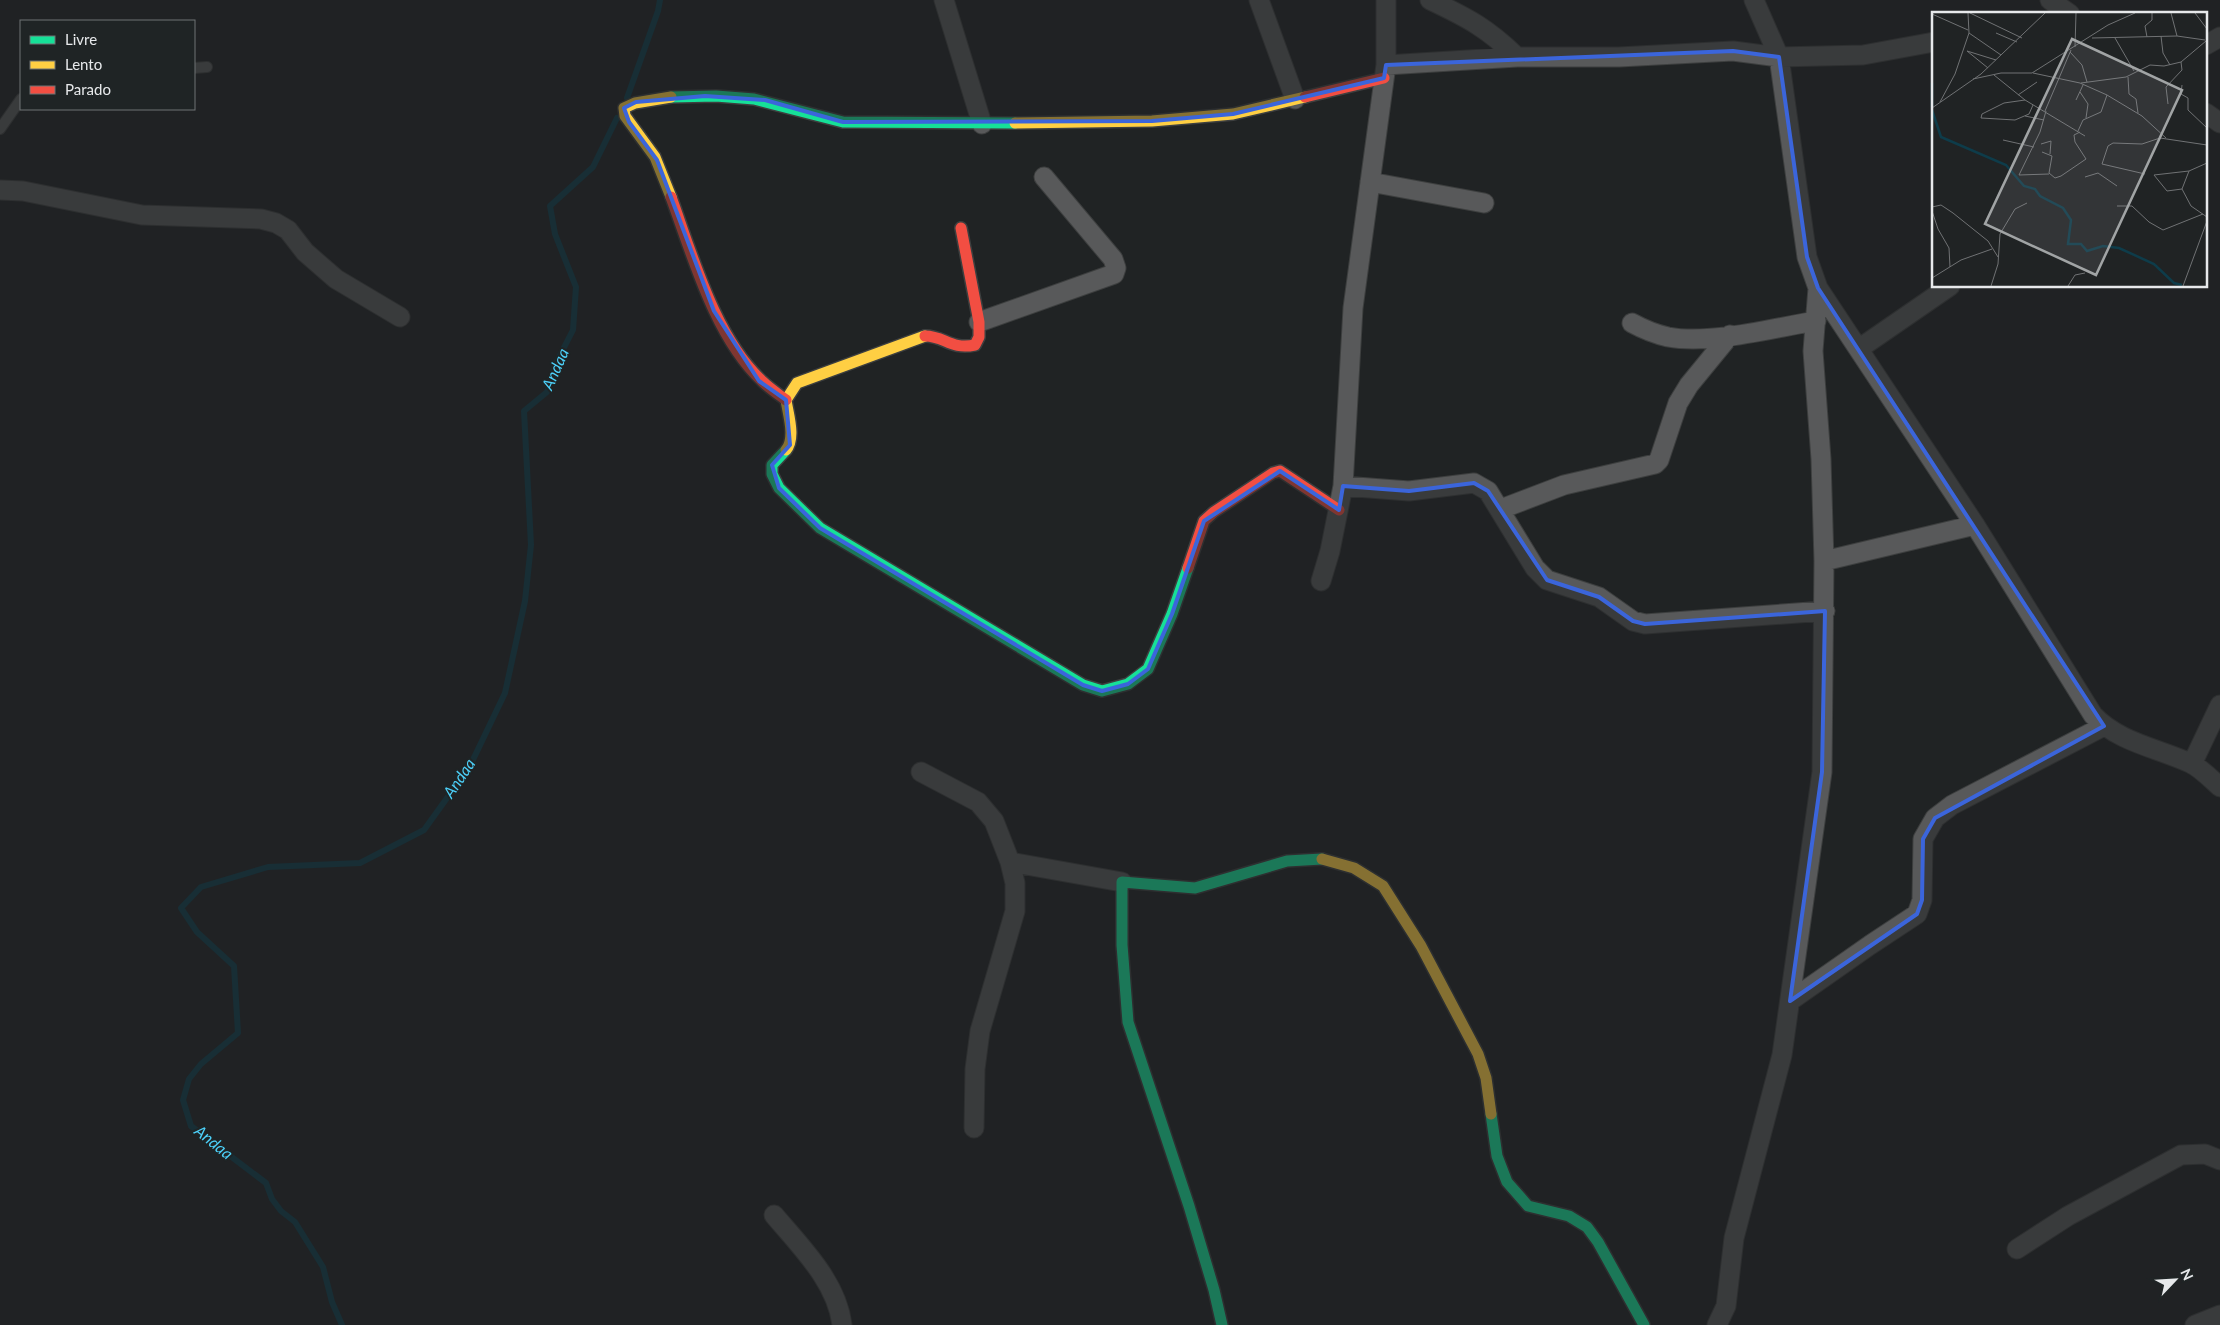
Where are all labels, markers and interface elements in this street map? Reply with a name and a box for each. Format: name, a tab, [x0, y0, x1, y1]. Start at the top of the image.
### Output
inset map	[1932, 12, 2208, 288]
legend	[20, 20, 195, 110]
text: Livre	[65, 30, 97, 48]
text: Lento	[65, 55, 102, 73]
text: Parado	[65, 80, 111, 98]
water label: Andaa	[537, 345, 572, 393]
water label: Andaa	[438, 754, 479, 802]
water label: Andaa	[191, 1120, 237, 1163]
north arrow	[2150, 1255, 2200, 1305]
text: N	[2177, 1266, 2197, 1283]

